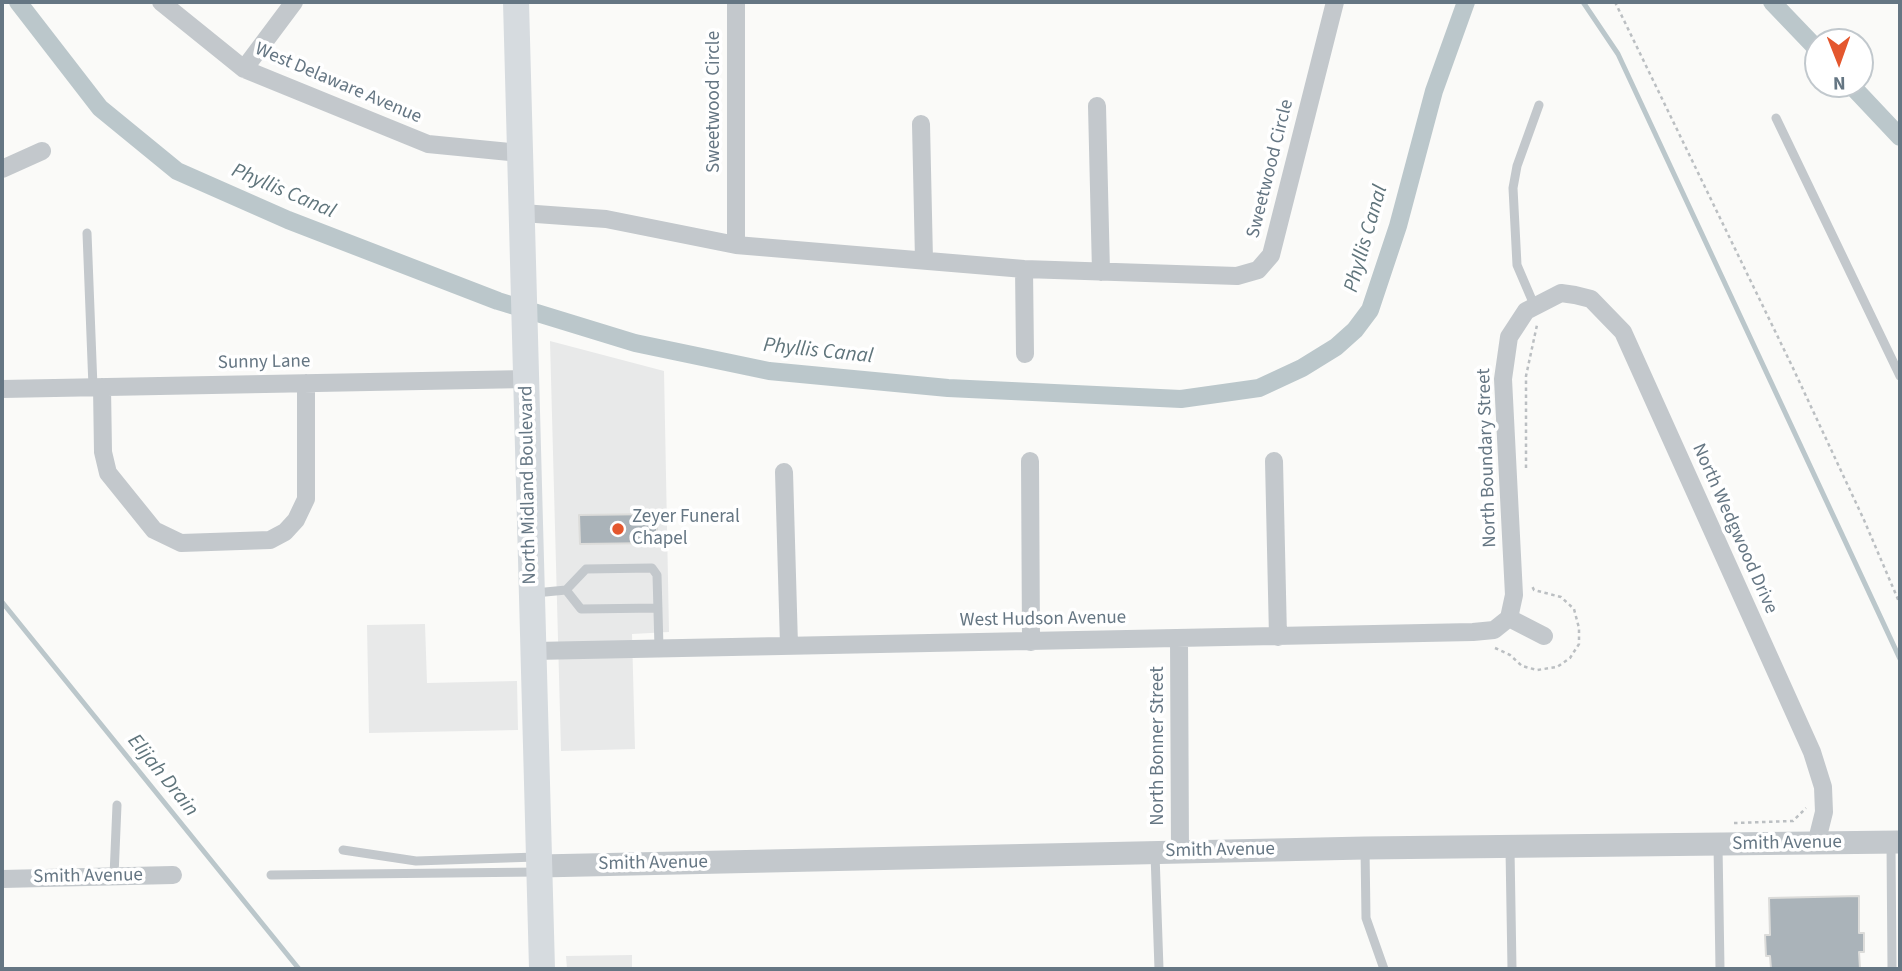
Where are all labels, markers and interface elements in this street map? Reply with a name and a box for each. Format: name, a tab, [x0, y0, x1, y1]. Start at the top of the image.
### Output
north arrow	[1804, 28, 1874, 98]
street label: Sweetwood Circle	[704, 31, 726, 173]
street label: West Delaware Avenue	[251, 39, 425, 129]
text: N	[1833, 69, 1846, 96]
street label: Sweetwood Circle	[1243, 97, 1299, 241]
water label: Phyllis Canal	[227, 159, 339, 225]
water label: Phyllis Canal	[1340, 183, 1394, 295]
water label: Phyllis Canal	[762, 334, 874, 370]
street label: Sunny Lane	[218, 351, 310, 375]
street label: North Boundary Street	[1473, 368, 1503, 548]
street label: North Midland Boulevard	[516, 385, 542, 585]
street label: North Wedgwood Drive	[1686, 440, 1782, 618]
place label: Zeyer Funeral Chapel	[632, 507, 740, 551]
marker: Zeyer Funeral Chapel	[610, 521, 626, 537]
street label: West Hudson Avenue	[960, 607, 1126, 633]
street label: North Bonner Street	[1148, 666, 1170, 826]
water label: Elijah Drain	[121, 730, 203, 822]
street label: Smith Avenue	[1732, 832, 1842, 856]
street label: Smith Avenue	[1165, 839, 1275, 863]
street label: Smith Avenue	[598, 852, 708, 876]
street label: Smith Avenue	[33, 865, 143, 889]

